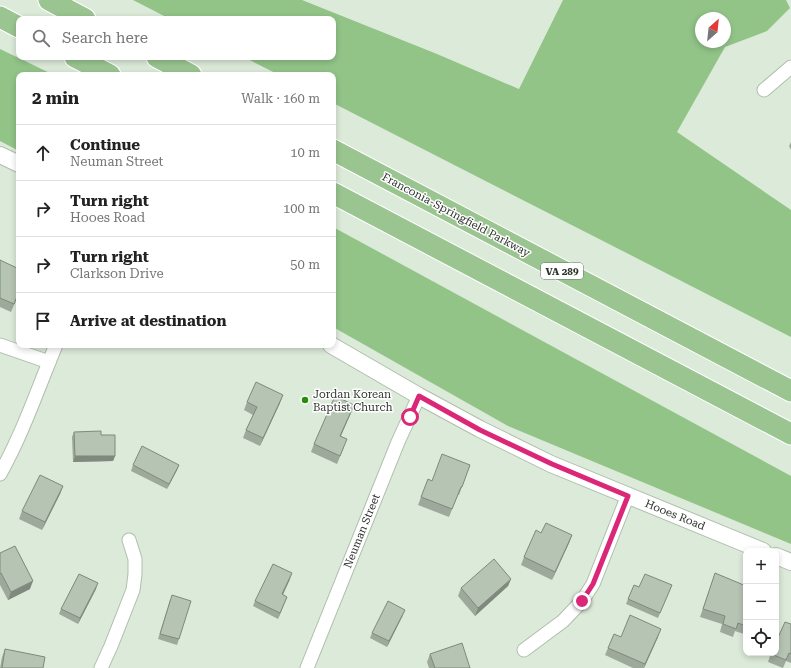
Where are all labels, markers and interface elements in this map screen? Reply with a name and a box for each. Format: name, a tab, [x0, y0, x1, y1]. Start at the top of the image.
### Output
north arrow	[695, 12, 731, 48]
search box	[16, 16, 336, 60]
icon: search	[30, 27, 52, 49]
text: Search here	[62, 29, 148, 47]
text: 2 min	[32, 88, 79, 108]
text: Walk · 160 m	[241, 91, 320, 106]
text: Continue	[70, 136, 140, 154]
icon: ahead	[32, 142, 54, 164]
text: 10 m	[290, 145, 320, 160]
text: Neuman Street	[70, 154, 163, 169]
street label: Franconia-Springfield Parkway	[380, 170, 533, 260]
text: Turn right	[70, 192, 149, 210]
icon: right	[32, 198, 54, 220]
text: 100 m	[283, 201, 320, 216]
text: Hooes Road	[70, 210, 145, 225]
text: Turn right	[70, 248, 149, 266]
icon: right	[32, 254, 54, 276]
text: 50 m	[290, 257, 320, 272]
road number: VA 289	[541, 263, 583, 279]
text: Clarkson Drive	[70, 266, 164, 281]
icon: arrive	[32, 310, 54, 332]
text: Arrive at destination	[70, 312, 226, 330]
place label: Jordan Korean Baptist Church	[313, 388, 393, 414]
marker: Jordan Korean Baptist Church	[300, 395, 310, 405]
route start	[401, 408, 419, 426]
street label: Neuman Street	[341, 492, 383, 570]
street label: Hooes Road	[643, 497, 707, 533]
map controls	[743, 548, 779, 656]
button: +	[743, 548, 779, 584]
button: −	[743, 584, 779, 620]
route end	[573, 592, 591, 610]
button: locate	[743, 620, 779, 656]

